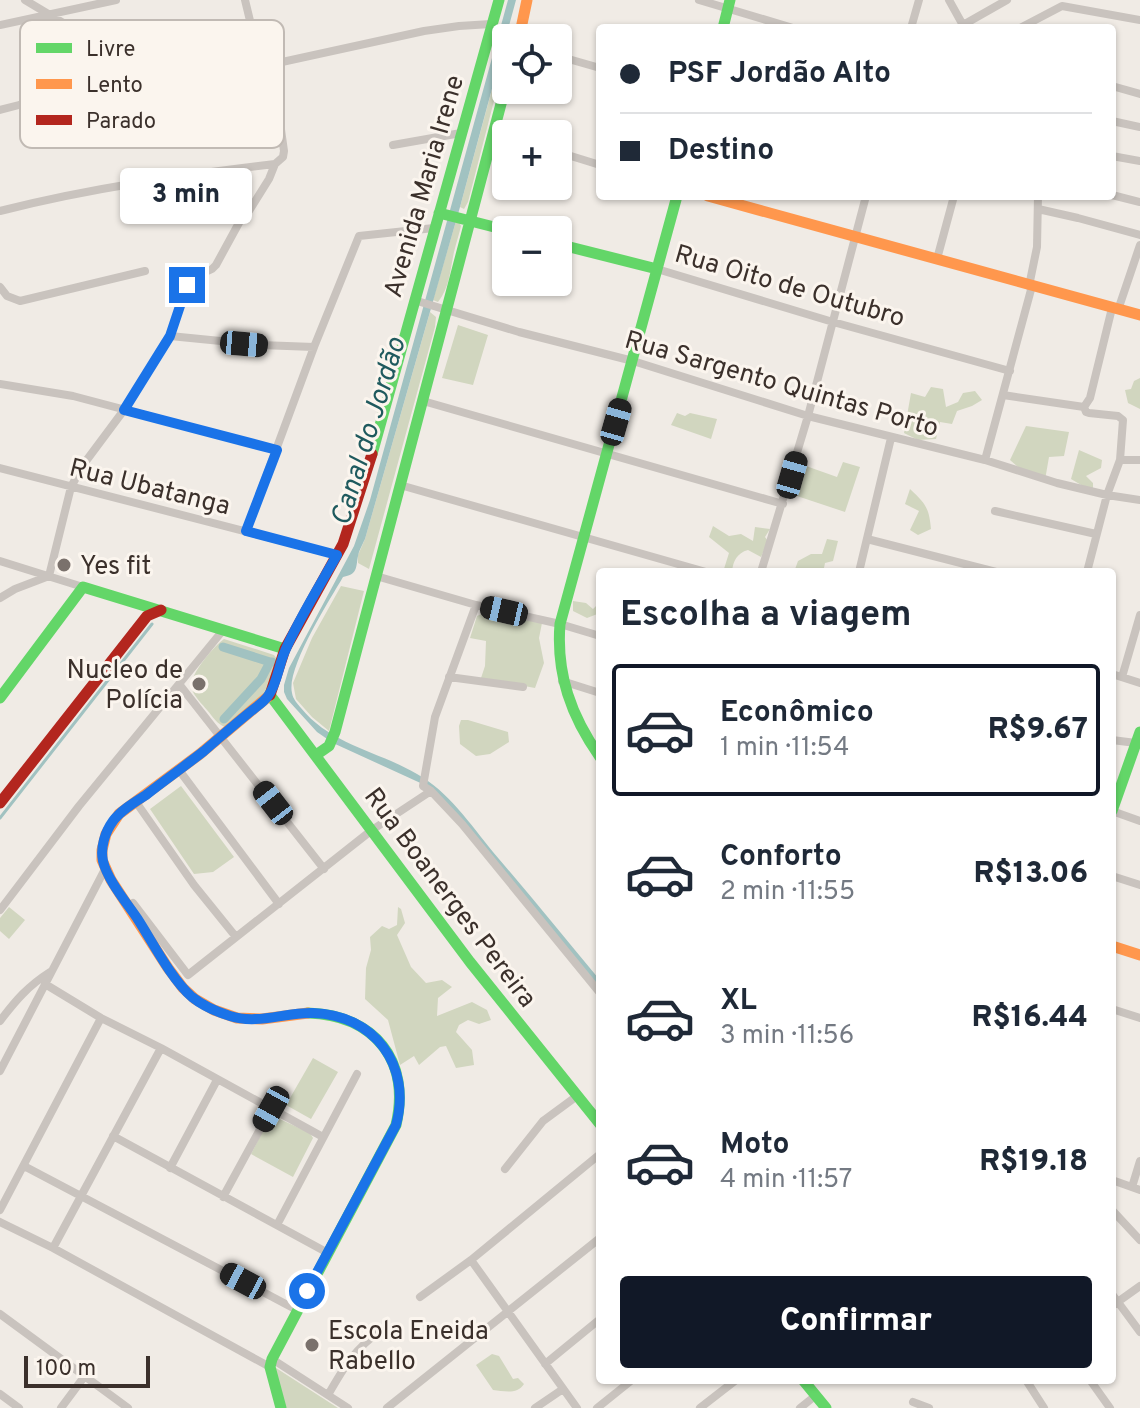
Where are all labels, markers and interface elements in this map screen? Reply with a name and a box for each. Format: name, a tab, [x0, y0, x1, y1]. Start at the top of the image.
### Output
legend	[20, 20, 284, 148]
map controls	[492, 24, 572, 296]
button: locate	[492, 24, 572, 104]
text: Livre	[86, 37, 135, 64]
text: PSF Jordão Alto	[668, 56, 891, 93]
street label: Avenida Maria Irene	[378, 72, 473, 302]
text: Lento	[86, 73, 143, 100]
text: Parado	[86, 109, 156, 136]
button: +	[492, 120, 572, 200]
text: Destino	[668, 133, 774, 170]
callout: 3 min	[121, 169, 253, 225]
text: 3 min	[152, 179, 220, 212]
button: −	[492, 216, 572, 296]
street label: Rua Oito de Outubro	[670, 239, 908, 336]
route end	[169, 267, 205, 303]
street label: Rua Sargento Quintas Porto	[620, 325, 942, 446]
car	[219, 330, 269, 358]
water label: Canal do Jordão	[324, 333, 416, 530]
car	[598, 396, 634, 448]
car	[774, 449, 810, 501]
street label: Rua Ubatanga	[65, 452, 233, 524]
place label: Yes fit	[80, 551, 151, 584]
marker: Yes fit	[55, 556, 73, 574]
text: Escolha a viagem	[620, 593, 912, 639]
car	[478, 594, 530, 628]
place label: Nucleo de Polícia	[67, 655, 183, 718]
marker: Nucleo de Polícia	[190, 675, 208, 693]
icon: car	[624, 694, 696, 766]
text: Econômico	[720, 695, 874, 732]
text: R$9.67	[988, 712, 1088, 749]
text: 1 min · 11:54	[720, 732, 849, 765]
car	[249, 777, 297, 829]
street label: Rua Boanerges Pereira	[355, 782, 543, 1015]
icon: car	[624, 838, 696, 910]
text: Conforto	[720, 839, 842, 876]
text: R$13.06	[973, 856, 1088, 893]
text: 2 min · 11:55	[720, 876, 855, 909]
icon: car	[624, 982, 696, 1054]
text: XL	[720, 983, 757, 1020]
text: R$16.44	[971, 1000, 1088, 1037]
text: 3 min · 11:56	[720, 1020, 854, 1053]
car	[249, 1082, 293, 1136]
icon: car	[624, 1126, 696, 1198]
text: Moto	[720, 1127, 790, 1164]
text: R$19.18	[979, 1144, 1088, 1181]
text: 4 min · 11:57	[720, 1164, 852, 1197]
car	[216, 1259, 270, 1303]
route start	[289, 1273, 325, 1309]
button: Confirmar	[620, 1276, 1092, 1368]
place label: Escola Eneida Rabello	[328, 1316, 489, 1379]
marker: Escola Eneida Rabello	[303, 1336, 321, 1354]
scale bar	[24, 1352, 150, 1388]
text: 100 m	[36, 1356, 96, 1383]

